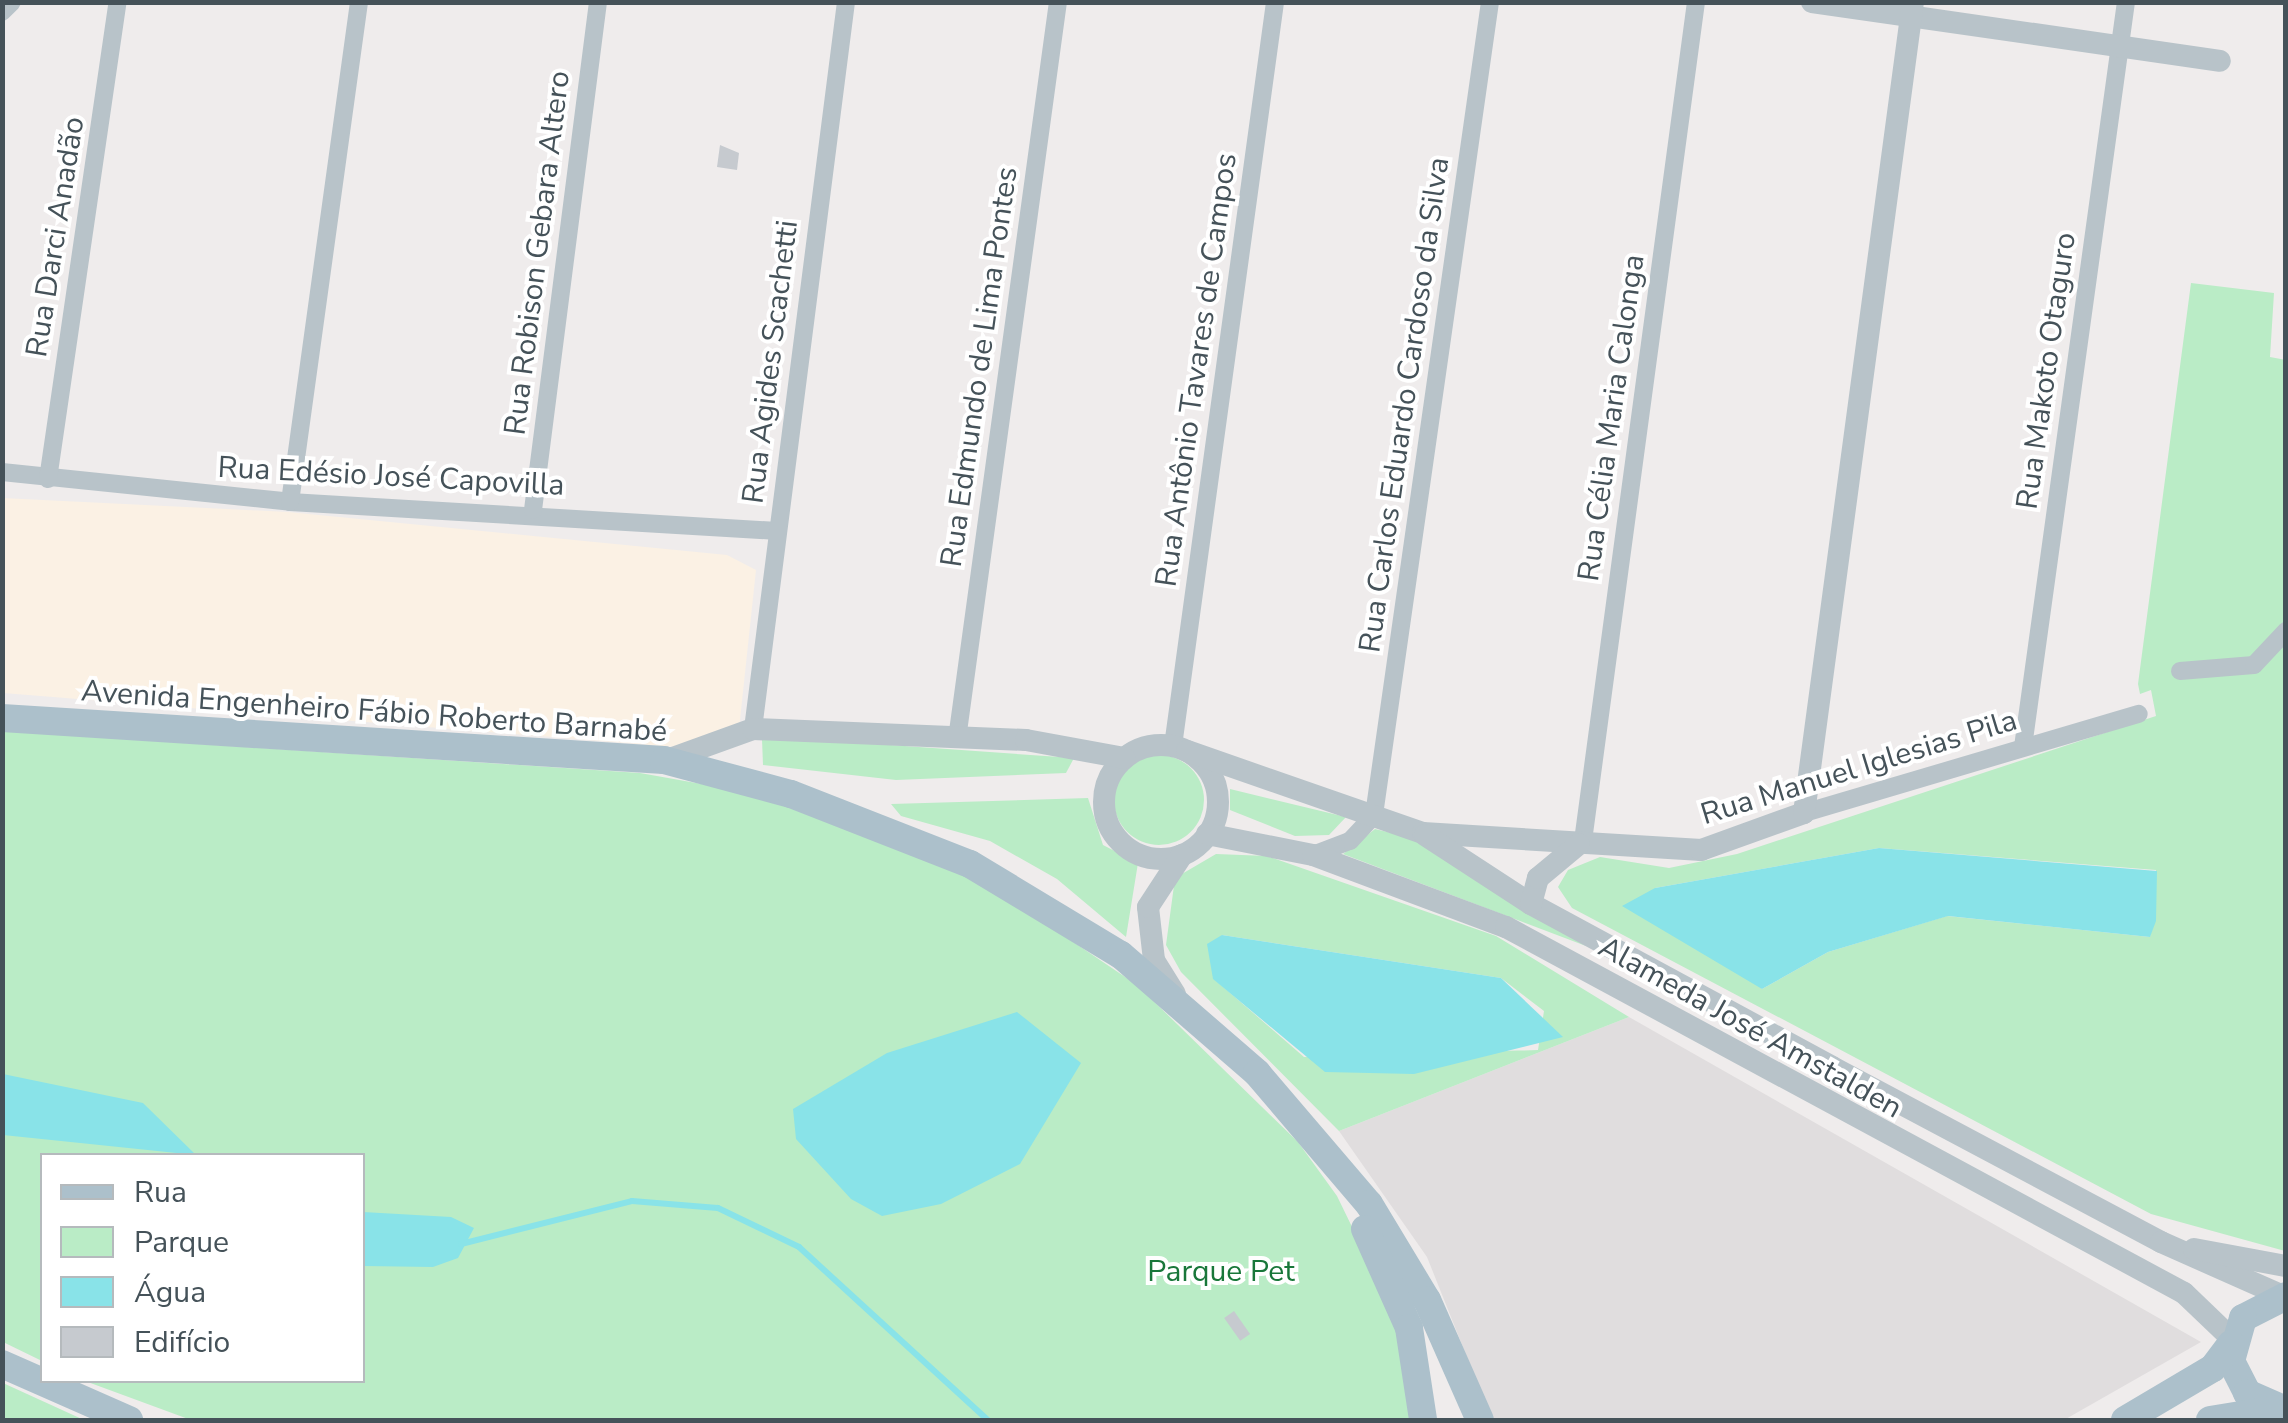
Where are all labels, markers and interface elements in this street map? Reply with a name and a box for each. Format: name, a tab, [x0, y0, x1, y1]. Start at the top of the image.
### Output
street label: Rua Robison Gebara Altero	[498, 69, 578, 437]
street label: Rua Darci Anadão	[19, 114, 93, 360]
street label: Rua Antônio Tavares de Campos	[1149, 151, 1245, 589]
street label: Rua Carlos Eduardo Cardoso da Silva	[1352, 155, 1458, 655]
street label: Rua Edmundo de Lima Pontes	[934, 165, 1026, 569]
street label: Rua Agides Scachetti	[736, 218, 806, 506]
street label: Rua Makoto Otaguro	[2010, 230, 2084, 512]
street label: Rua Célia Maria Calonga	[1571, 252, 1653, 584]
street label: Rua Edésio José Capovilla	[217, 450, 565, 504]
street label: Avenida Engenheiro Fábio Roberto Barnabé	[80, 674, 668, 750]
street label: Rua Manuel Iglesias Pila	[1697, 703, 2021, 833]
street label: Alameda José Amstalden	[1592, 930, 1908, 1126]
legend	[40, 1153, 365, 1383]
text: Rua	[134, 1172, 187, 1213]
text: Parque	[134, 1222, 229, 1263]
park label: Parque Pet	[1147, 1254, 1295, 1290]
text: Água	[134, 1272, 206, 1313]
text: Edifício	[134, 1322, 230, 1363]

